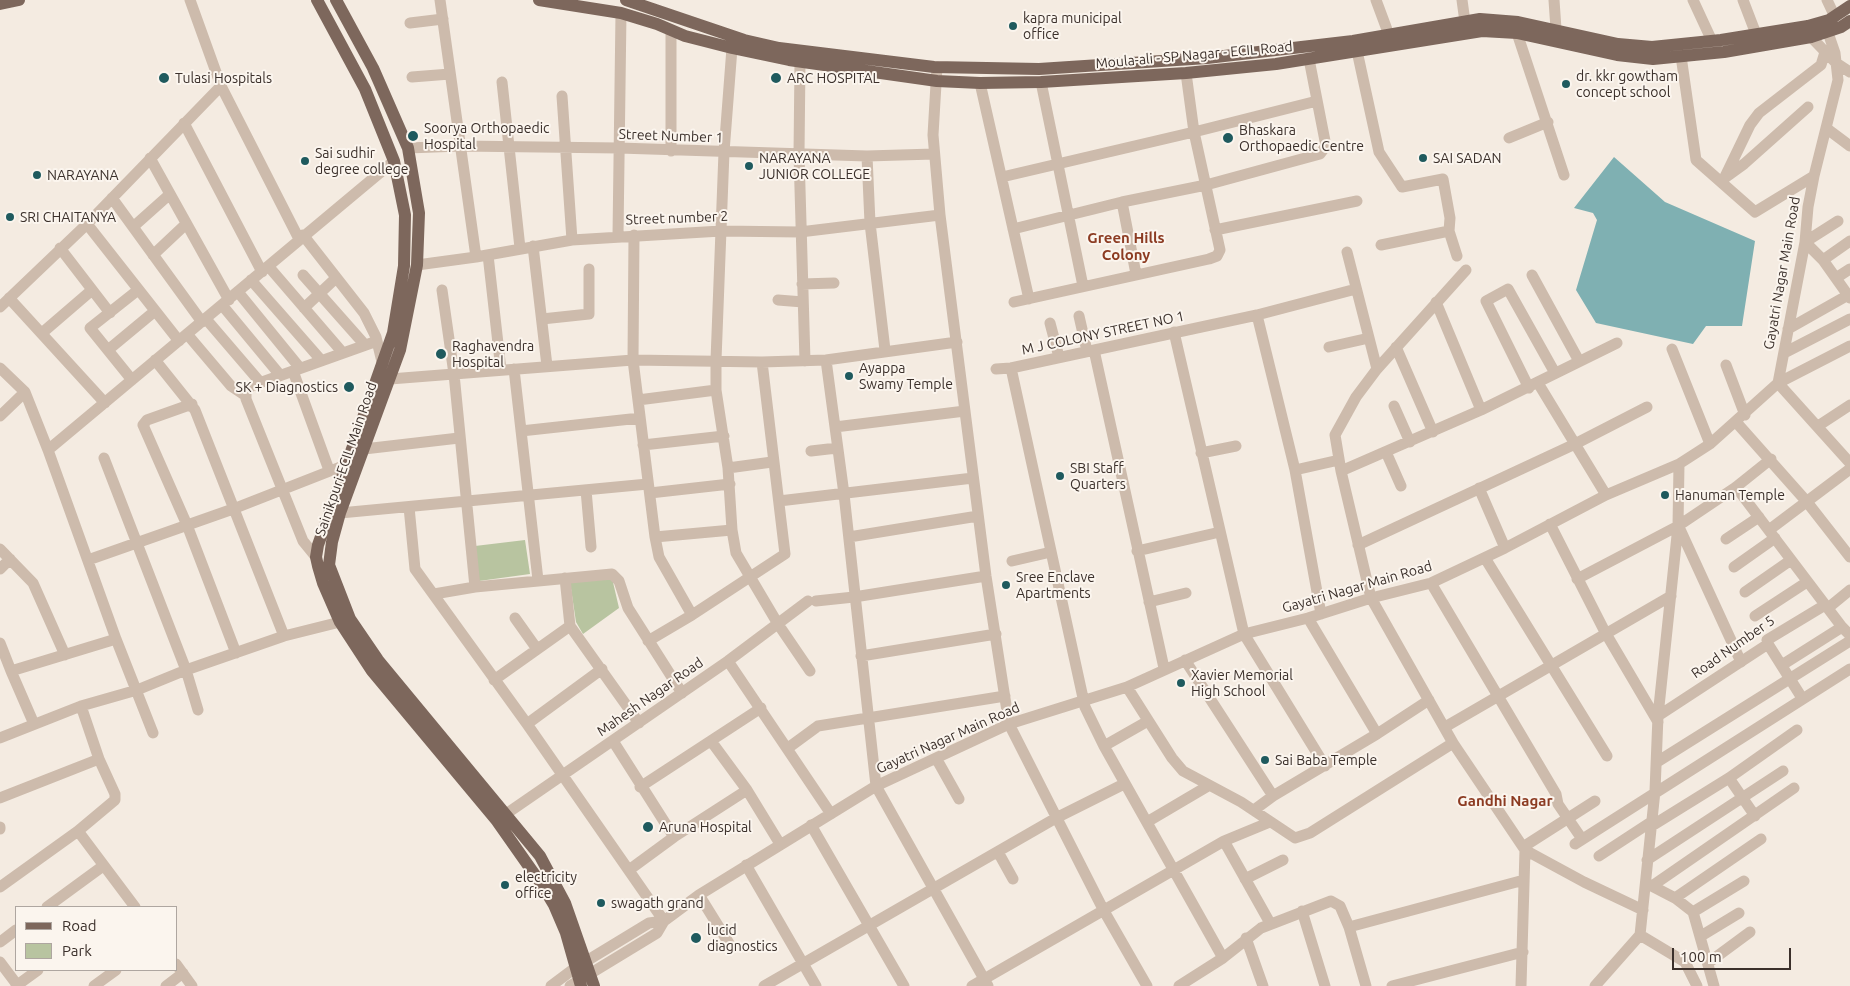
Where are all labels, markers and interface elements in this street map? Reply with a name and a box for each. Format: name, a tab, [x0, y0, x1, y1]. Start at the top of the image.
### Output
place label: kapra municipal office	[1023, 10, 1122, 42]
marker: kapra municipal office	[1007, 20, 1019, 32]
street label: Moula-ali - SP Nagar - ECIL Road	[1095, 38, 1293, 72]
place label: dr. kkr gowtham concept school	[1576, 68, 1678, 100]
place label: Tulasi Hospitals	[175, 70, 272, 86]
place label: ARC HOSPITAL	[787, 70, 880, 86]
marker: Tulasi Hospitals	[157, 71, 171, 85]
marker: ARC HOSPITAL	[769, 71, 783, 85]
marker: dr. kkr gowtham concept school	[1560, 78, 1572, 90]
place label: Soorya Orthopaedic Hospital	[424, 120, 550, 152]
place label: Bhaskara Orthopaedic Centre	[1239, 122, 1364, 154]
street label: Street Number 1	[618, 126, 724, 146]
marker: Soorya Orthopaedic Hospital	[406, 129, 420, 143]
marker: Bhaskara Orthopaedic Centre	[1221, 131, 1235, 145]
place label: Sai sudhir degree college	[315, 145, 408, 178]
place label: NARAYANA JUNIOR COLLEGE	[759, 150, 870, 182]
place label: SAI SADAN	[1433, 150, 1502, 166]
marker: SAI SADAN	[1417, 152, 1429, 164]
marker: Sai sudhir degree college	[299, 155, 311, 167]
marker: NARAYANA JUNIOR COLLEGE	[743, 160, 755, 172]
place label: NARAYANA	[47, 167, 119, 183]
marker: NARAYANA	[31, 169, 43, 181]
street label: Gayatri Nagar Main Road	[1760, 195, 1804, 351]
street label: Street number 2	[625, 208, 729, 228]
place label: SRI CHAITANYA	[20, 209, 116, 225]
marker: SRI CHAITANYA	[4, 211, 16, 223]
district label: Green Hills Colony	[1087, 229, 1165, 264]
street label: M J COLONY STREET NO 1	[1020, 308, 1186, 358]
place label: Raghavendra Hospital	[452, 338, 534, 371]
marker: Raghavendra Hospital	[434, 347, 448, 361]
place label: Ayappa Swamy Temple	[859, 360, 953, 392]
marker: Ayappa Swamy Temple	[843, 370, 855, 382]
place label: SK + Diagnostics	[236, 379, 338, 395]
street label: Sainikpuri-ECIL Main Road	[312, 380, 380, 538]
marker: SK + Diagnostics	[342, 380, 356, 394]
place label: SBI Staff Quarters	[1070, 460, 1126, 492]
marker: SBI Staff Quarters	[1054, 470, 1066, 482]
place label: Hanuman Temple	[1675, 487, 1785, 503]
marker: Hanuman Temple	[1659, 489, 1671, 501]
street label: Gayatri Nagar Main Road	[1280, 558, 1434, 616]
place label: Sree Enclave Apartments	[1016, 569, 1095, 602]
marker: Sree Enclave Apartments	[1000, 579, 1012, 591]
street label: Road Number 5	[1688, 612, 1778, 682]
street label: Mahesh Nagar Road	[594, 654, 706, 740]
place label: Xavier Memorial High School	[1191, 667, 1293, 700]
marker: Xavier Memorial High School	[1175, 677, 1187, 689]
street label: Gayatri Nagar Main Road	[874, 699, 1022, 777]
place label: Sai Baba Temple	[1275, 752, 1377, 768]
marker: Sai Baba Temple	[1259, 754, 1271, 766]
district label: Gandhi Nagar	[1457, 792, 1553, 810]
place label: Aruna Hospital	[659, 819, 752, 835]
marker: Aruna Hospital	[641, 820, 655, 834]
place label: electricity office	[515, 869, 577, 902]
marker: electricity office	[499, 879, 511, 891]
place label: swagath grand	[611, 895, 704, 911]
marker: swagath grand	[595, 897, 607, 909]
legend	[15, 906, 178, 971]
text: Road	[62, 917, 97, 934]
place label: lucid diagnostics	[707, 922, 778, 954]
marker: lucid diagnostics	[689, 931, 703, 945]
scale bar	[1675, 938, 1794, 970]
text: Park	[62, 942, 92, 959]
text: 100 m	[1680, 948, 1722, 965]

